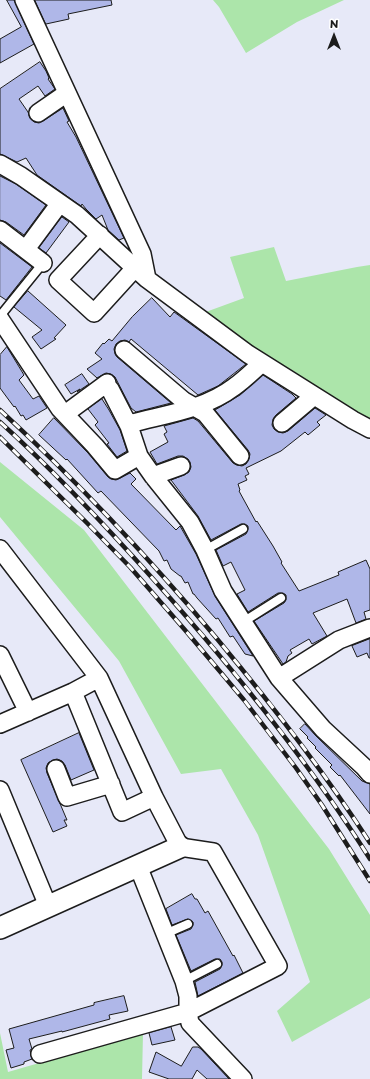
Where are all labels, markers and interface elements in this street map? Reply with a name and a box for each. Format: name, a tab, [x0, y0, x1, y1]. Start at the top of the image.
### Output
text: N	[330, 15, 338, 32]
north arrow	[314, 16, 354, 56]

